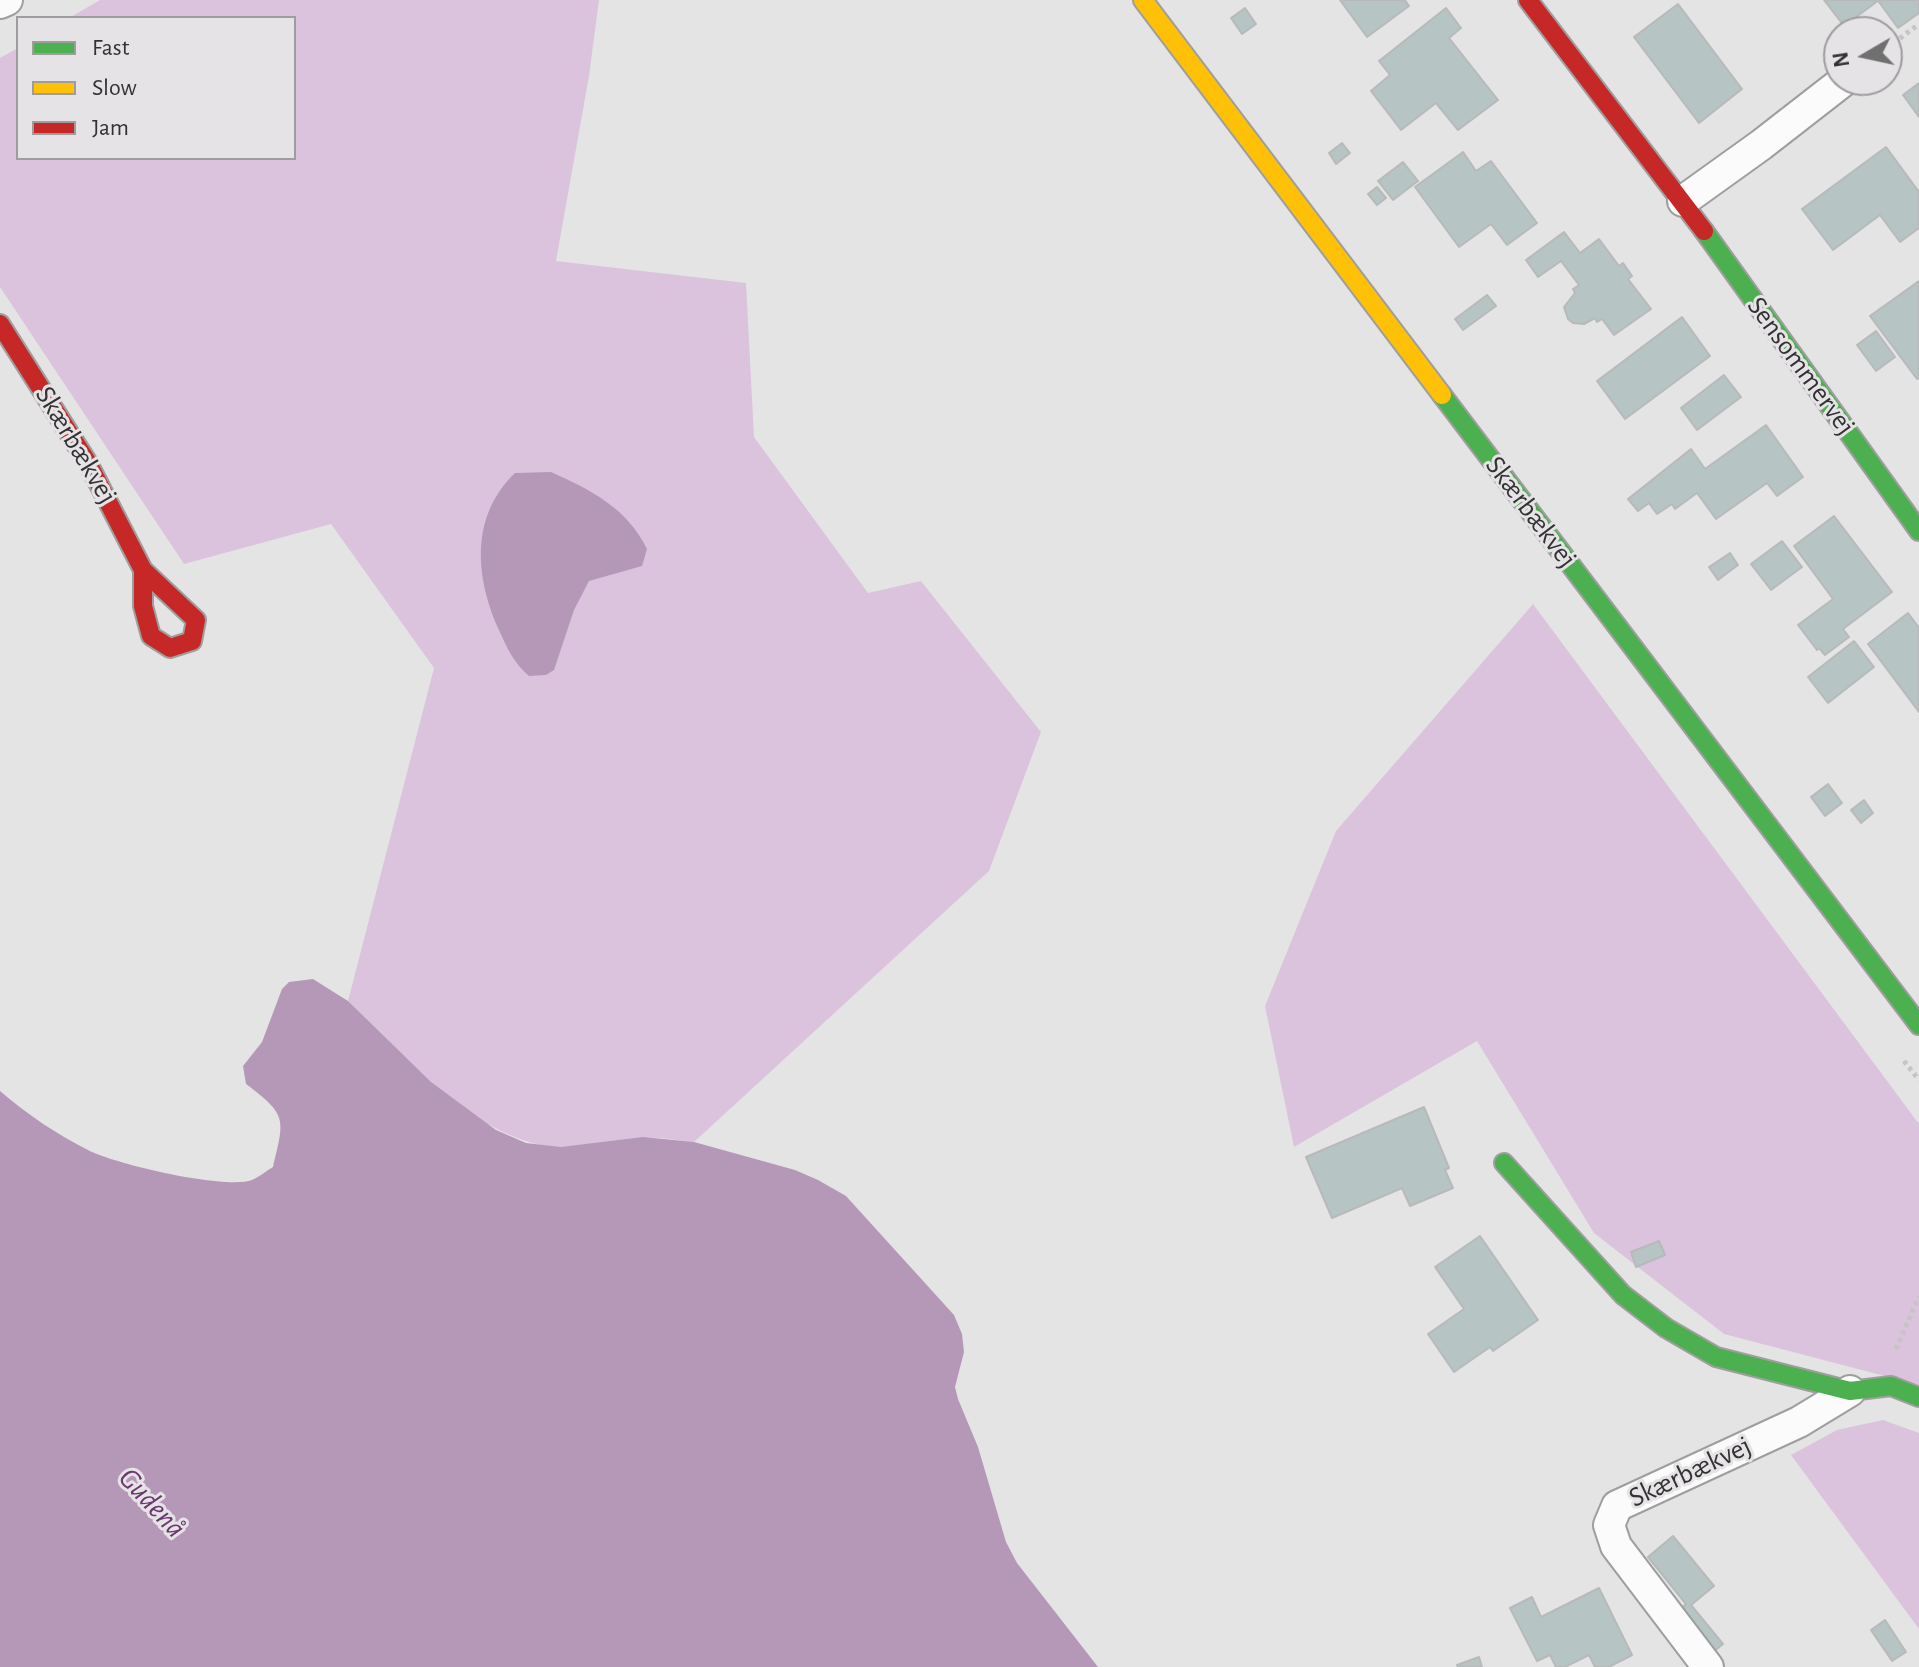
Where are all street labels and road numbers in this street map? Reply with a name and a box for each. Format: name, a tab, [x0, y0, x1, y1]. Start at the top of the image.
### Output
street label: Sensommervej	[1740, 290, 1862, 442]
street label: Skærbækvej	[28, 380, 124, 510]
street label: Skærbækvej	[1478, 450, 1584, 574]
street label: Skærbækvej	[1623, 1429, 1757, 1515]

